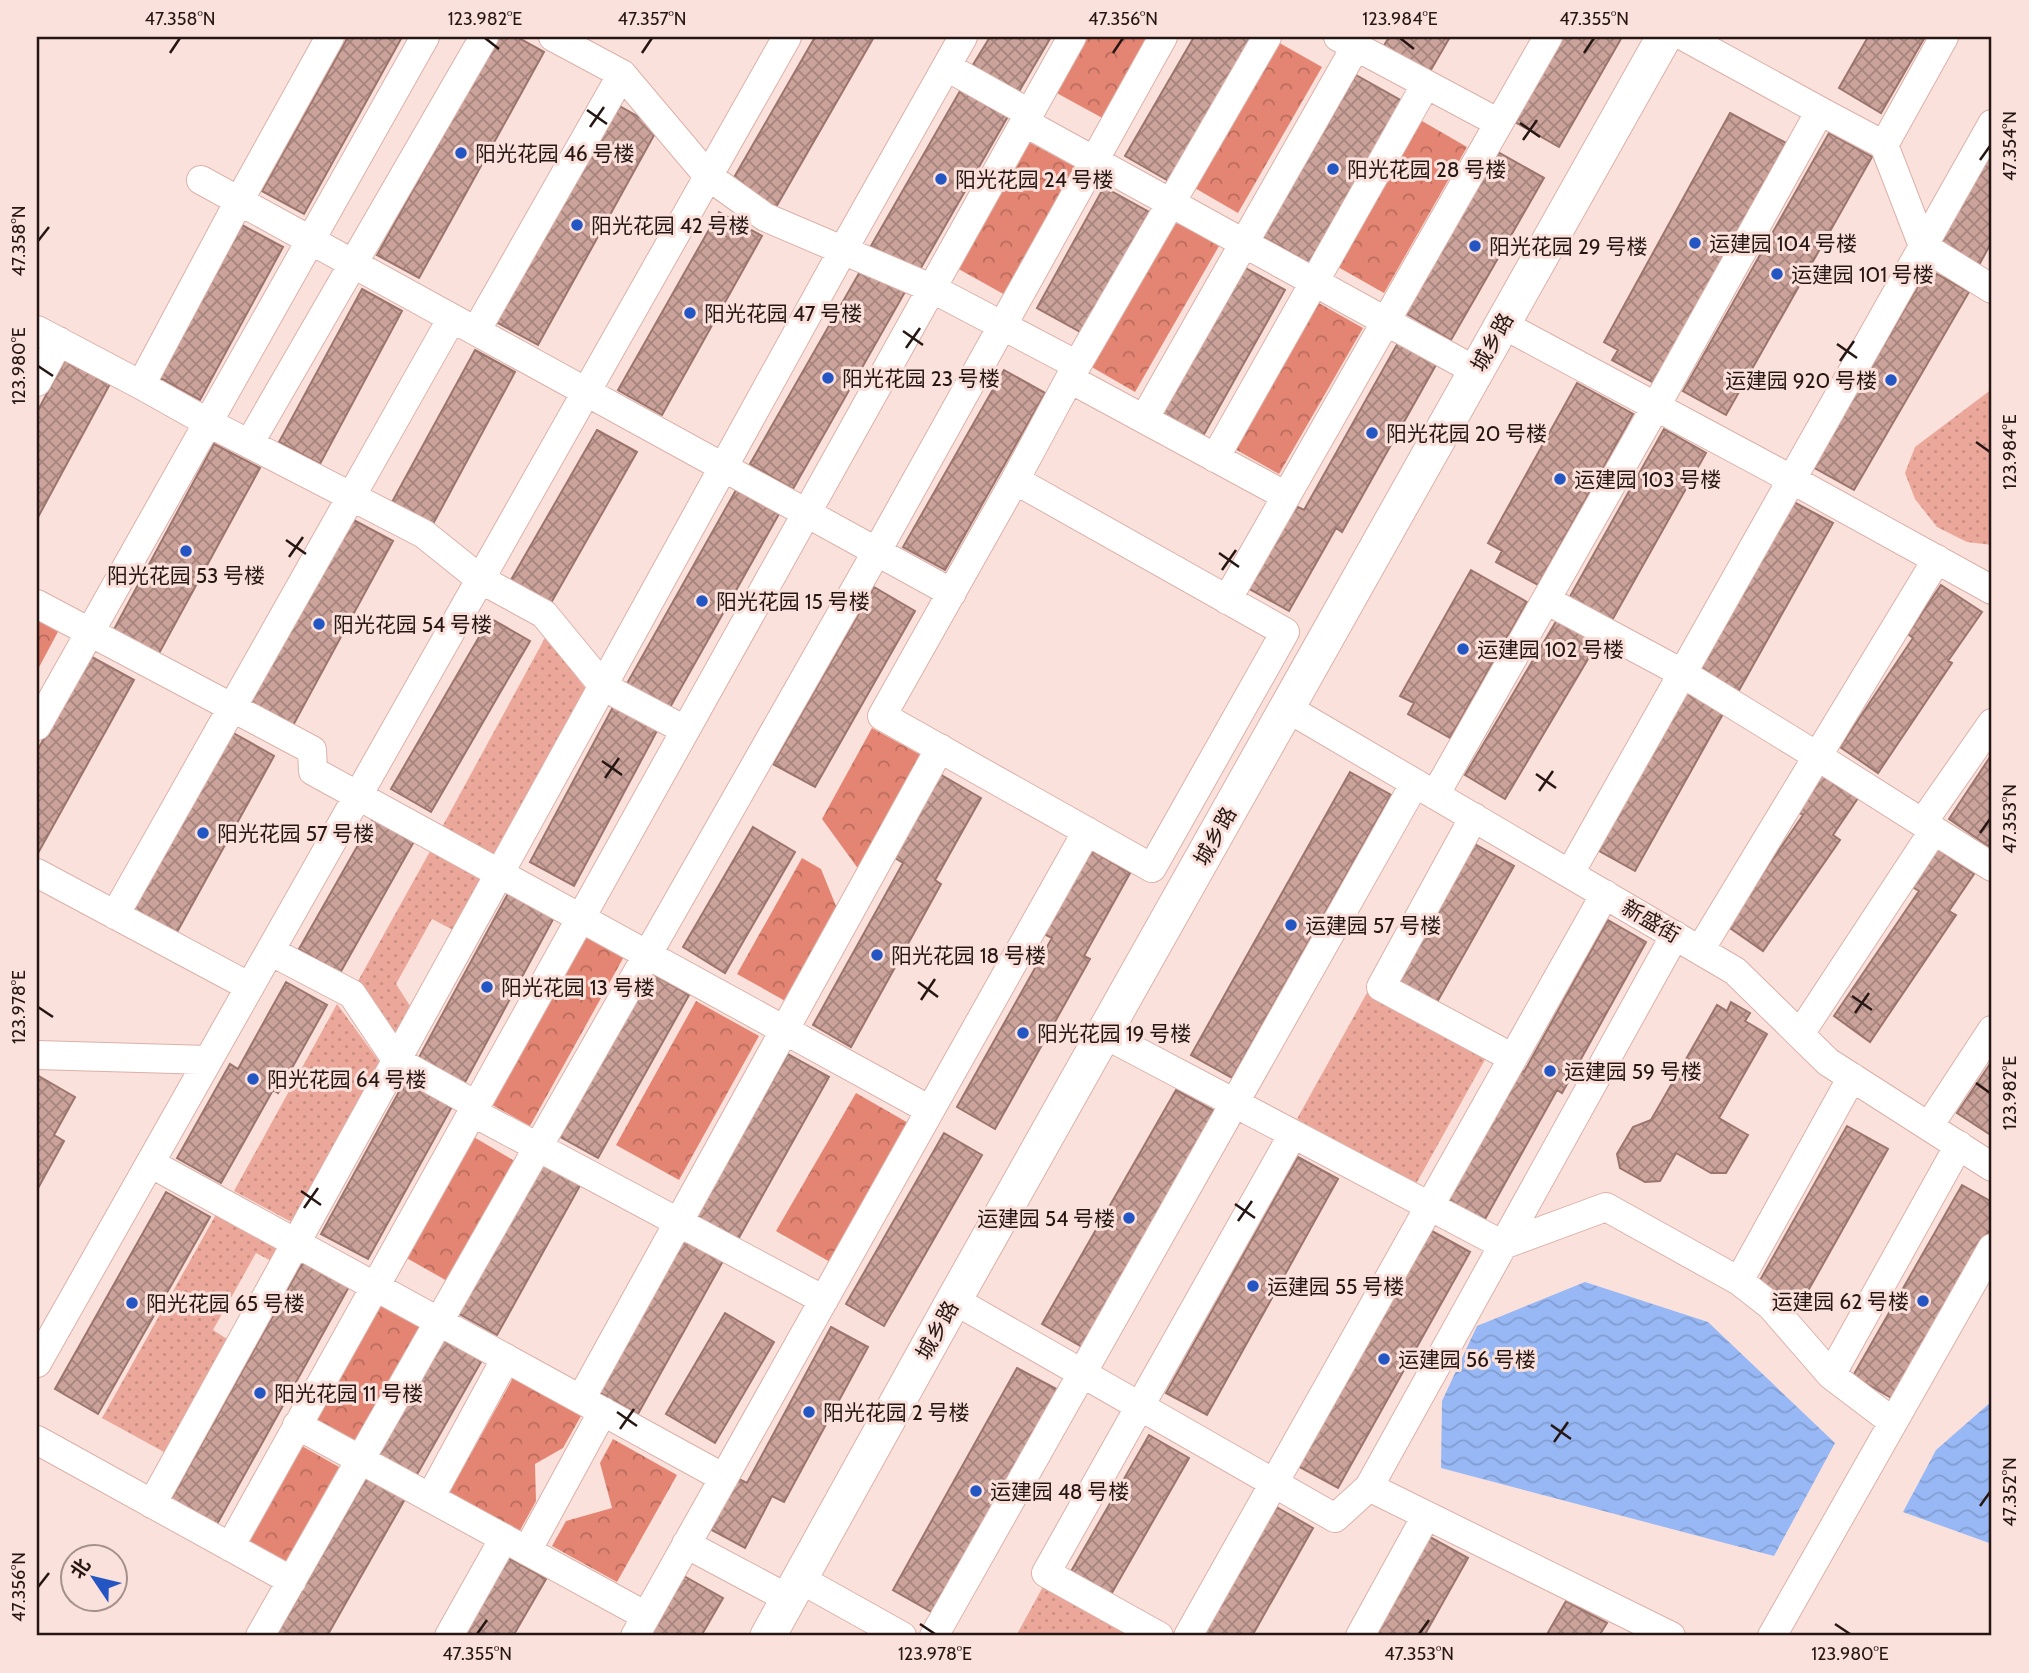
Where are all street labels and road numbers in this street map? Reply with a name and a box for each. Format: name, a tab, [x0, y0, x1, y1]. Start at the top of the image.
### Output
street label: 城乡路	[1466, 308, 1518, 376]
street label: 城乡路	[1189, 802, 1241, 870]
street label: 新盛街	[1617, 894, 1685, 948]
street label: 城乡路	[911, 1296, 963, 1364]

